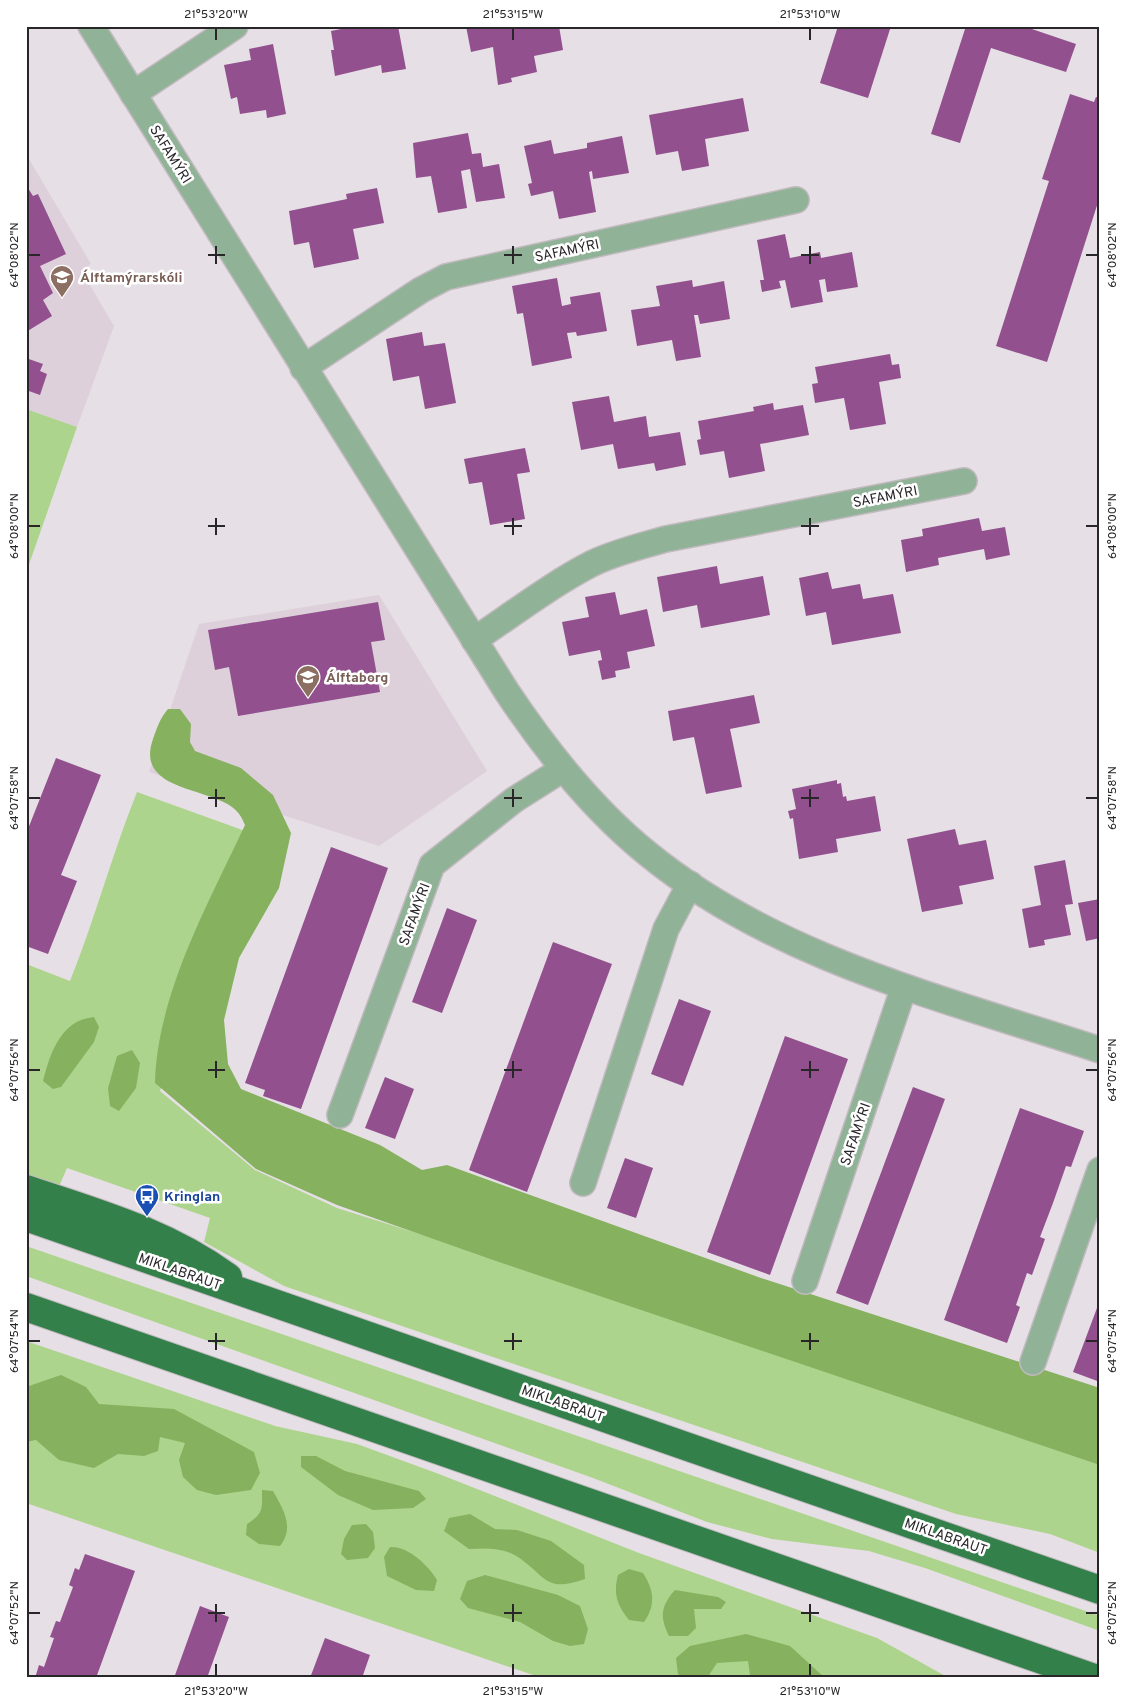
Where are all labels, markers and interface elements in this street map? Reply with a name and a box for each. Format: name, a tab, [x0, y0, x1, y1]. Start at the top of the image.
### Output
text: 21°53'20"W	[184, 7, 248, 23]
text: 21°53'15"W	[483, 7, 543, 23]
text: 21°53'10"W	[779, 7, 841, 23]
street label: SAFAMÝRI	[145, 122, 195, 187]
text: 64°08'02"N	[7, 222, 23, 288]
text: 64°08'02"N	[1105, 222, 1121, 288]
street label: SAFAMÝRI	[533, 235, 601, 267]
school or university icon: Álftamýrarskóli	[49, 264, 75, 298]
place label: Álftamýrarskóli	[80, 269, 182, 287]
street label: SAFAMÝRI	[851, 482, 919, 512]
text: 64°08'00"N	[7, 493, 23, 559]
text: 64°08'00"N	[1105, 493, 1121, 559]
school or university icon: Álftaborg	[295, 664, 321, 698]
place label: Álftaborg	[326, 669, 388, 687]
text: 64°07'58"N	[7, 766, 23, 830]
text: 64°07'58"N	[1105, 766, 1121, 830]
street label: SAFAMÝRI	[395, 881, 435, 948]
text: 64°07'56"N	[7, 1038, 23, 1102]
text: 64°07'56"N	[1105, 1038, 1121, 1102]
street label: SAFAMÝRI	[837, 1101, 875, 1168]
bus stop icon: Kringlan	[134, 1183, 160, 1217]
place label: Kringlan	[164, 1189, 220, 1206]
street label: MIKLABRAUT	[136, 1250, 223, 1295]
text: 64°07'54"N	[7, 1309, 23, 1373]
text: 64°07'54"N	[1105, 1309, 1121, 1373]
street label: MIKLABRAUT	[519, 1382, 606, 1427]
street label: MIKLABRAUT	[902, 1515, 989, 1560]
text: 64°07'52"N	[7, 1581, 23, 1645]
text: 64°07'52"N	[1105, 1581, 1121, 1645]
text: 21°53'20"W	[184, 1684, 248, 1700]
text: 21°53'15"W	[483, 1684, 543, 1700]
text: 21°53'10"W	[779, 1684, 841, 1700]

